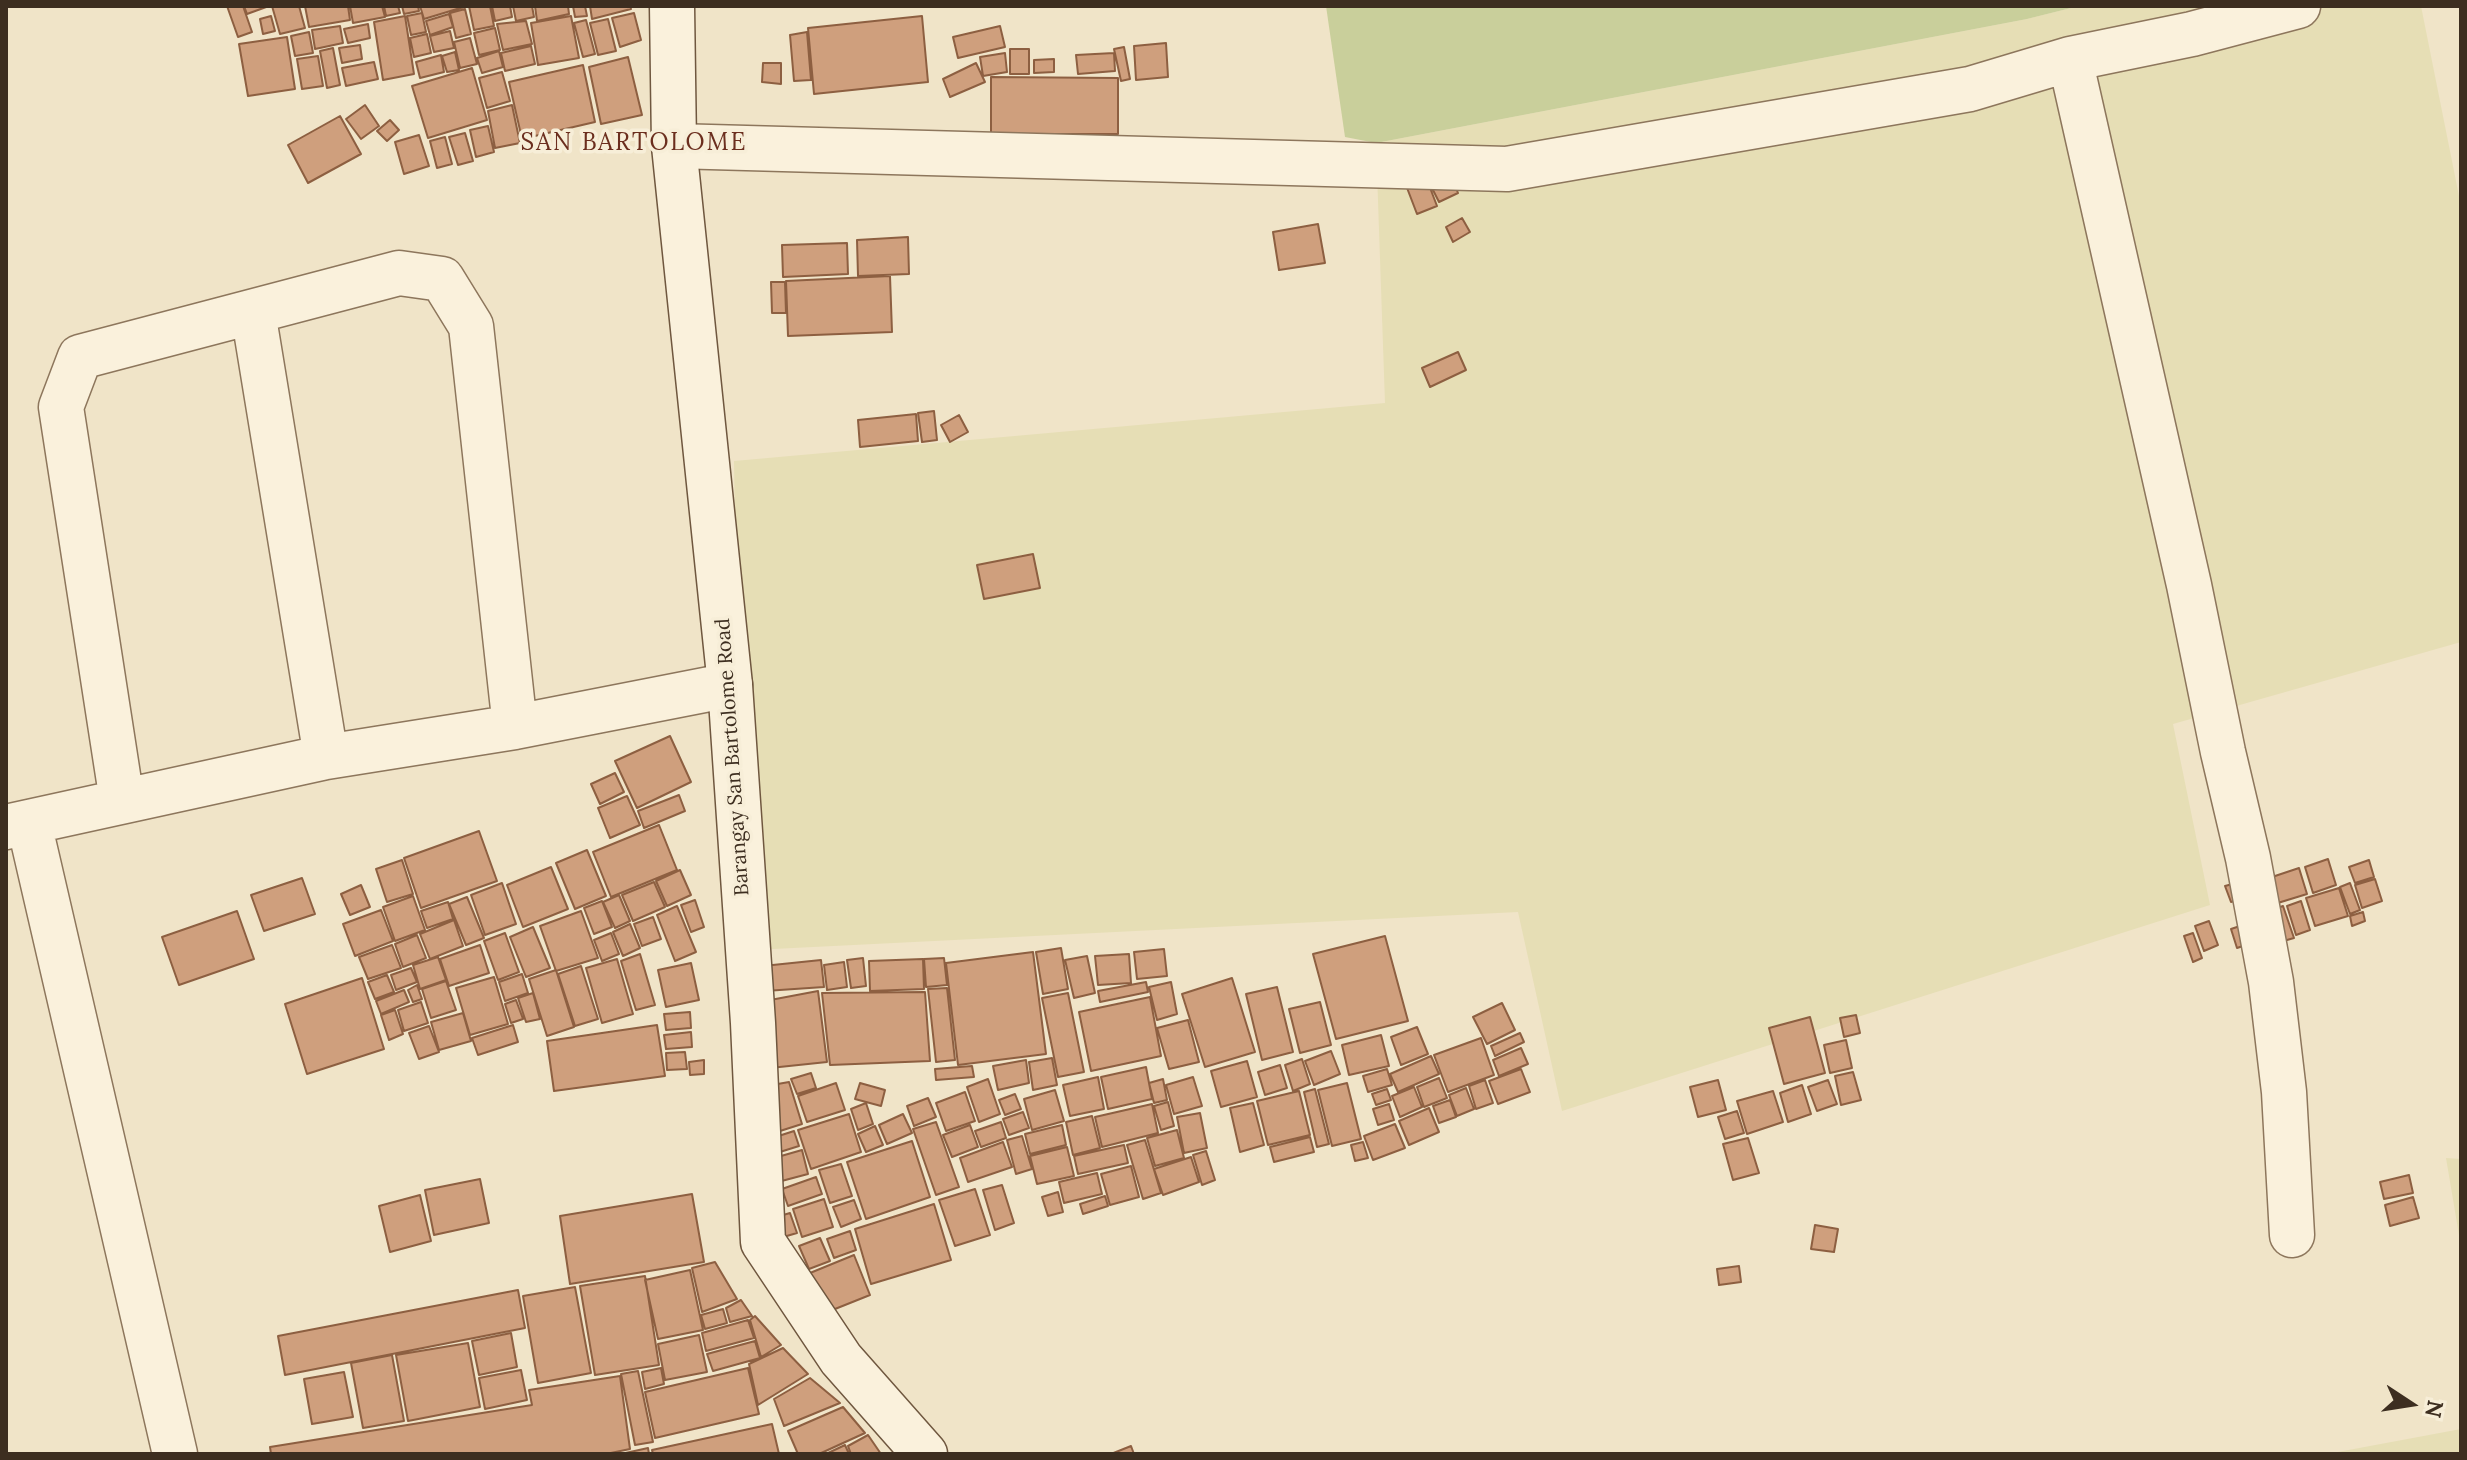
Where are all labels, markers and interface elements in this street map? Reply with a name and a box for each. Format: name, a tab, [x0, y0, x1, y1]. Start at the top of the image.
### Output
district label: SAN BARTOLOME	[520, 129, 748, 157]
street label: Barangay San Bartolome Road	[711, 617, 755, 897]
north arrow	[2371, 1364, 2451, 1444]
text: N	[2419, 1398, 2450, 1420]

